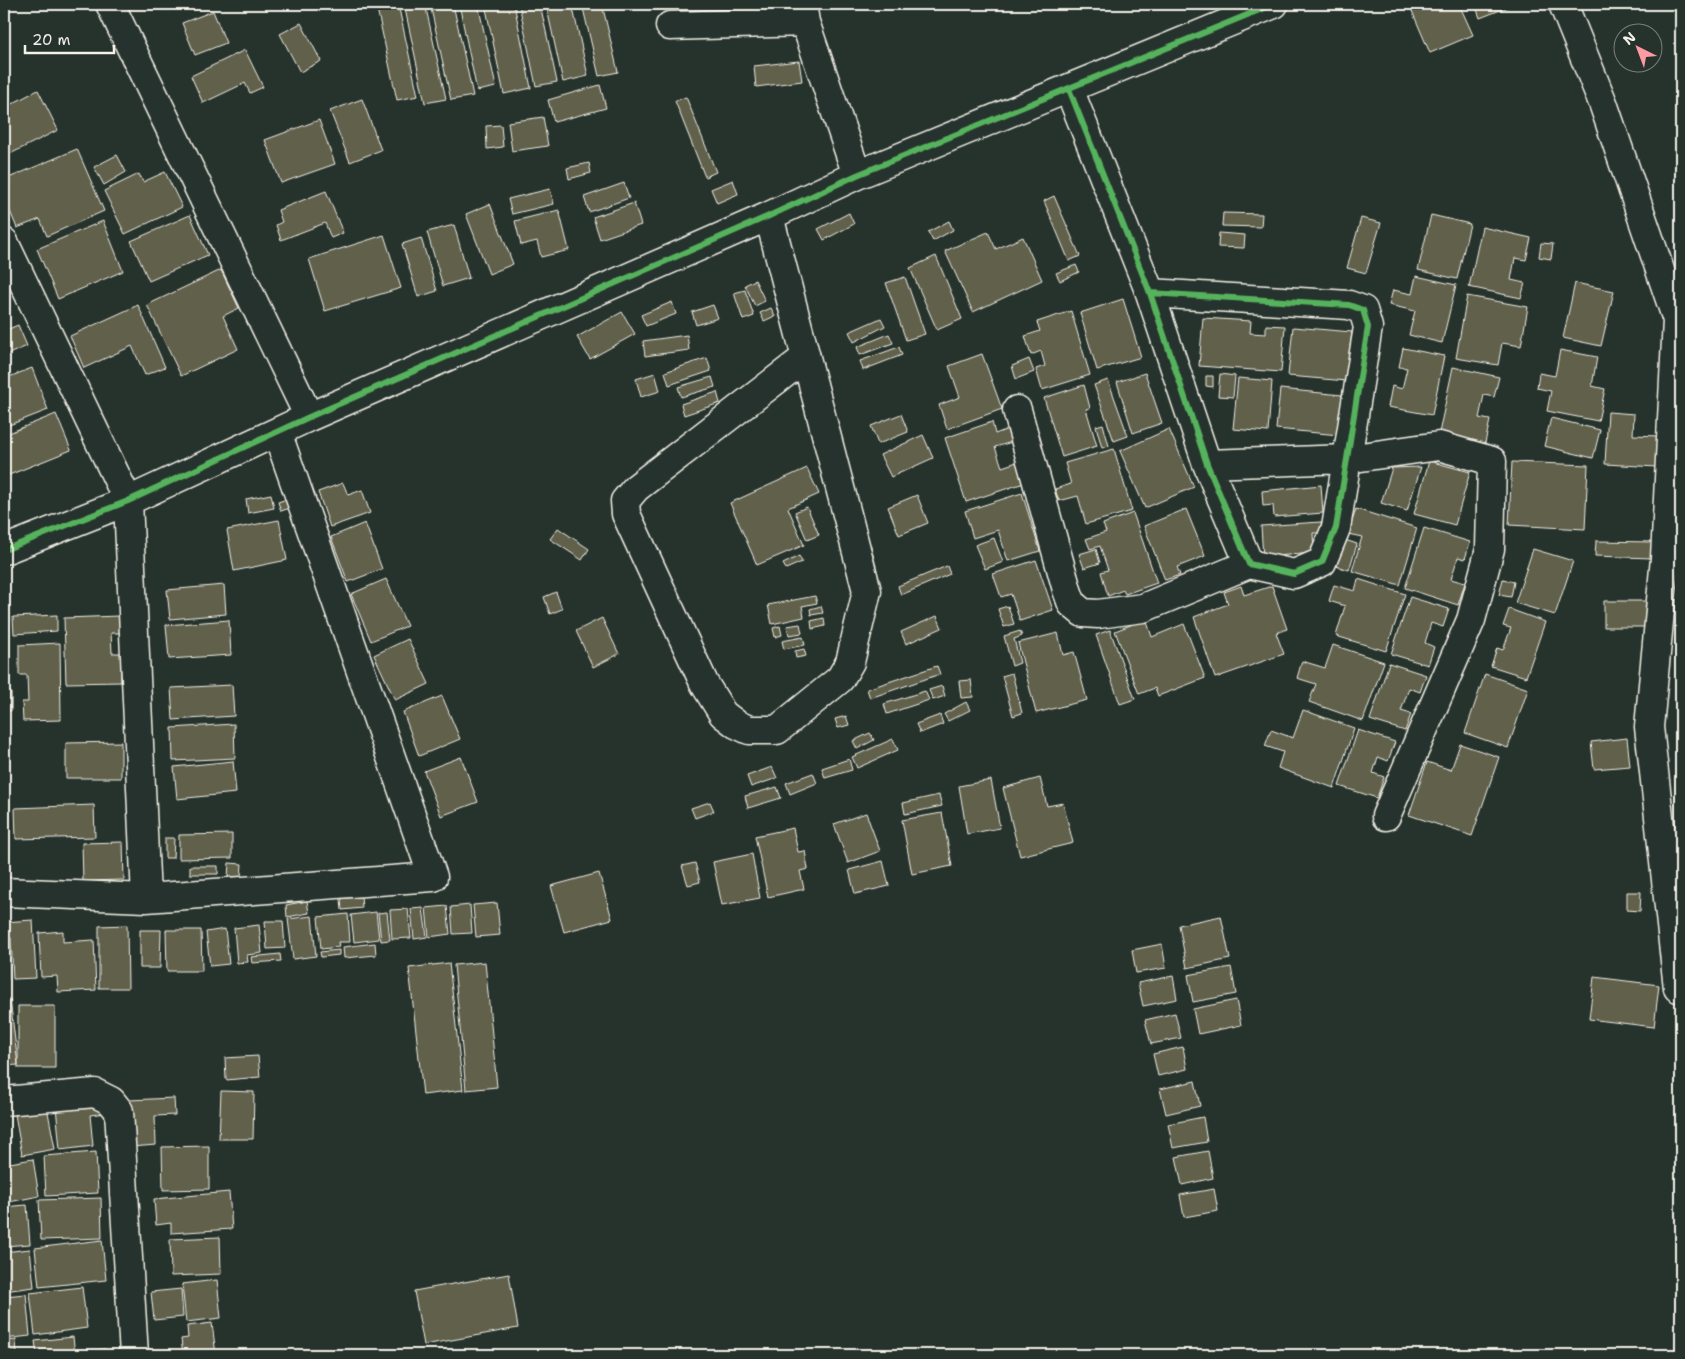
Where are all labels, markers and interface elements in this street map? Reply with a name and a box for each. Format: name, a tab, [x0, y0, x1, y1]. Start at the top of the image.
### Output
scale bar	[25, 22, 114, 54]
north arrow	[1612, 22, 1662, 72]
text: N	[1619, 28, 1639, 49]
text: 20 m	[32, 30, 71, 50]

